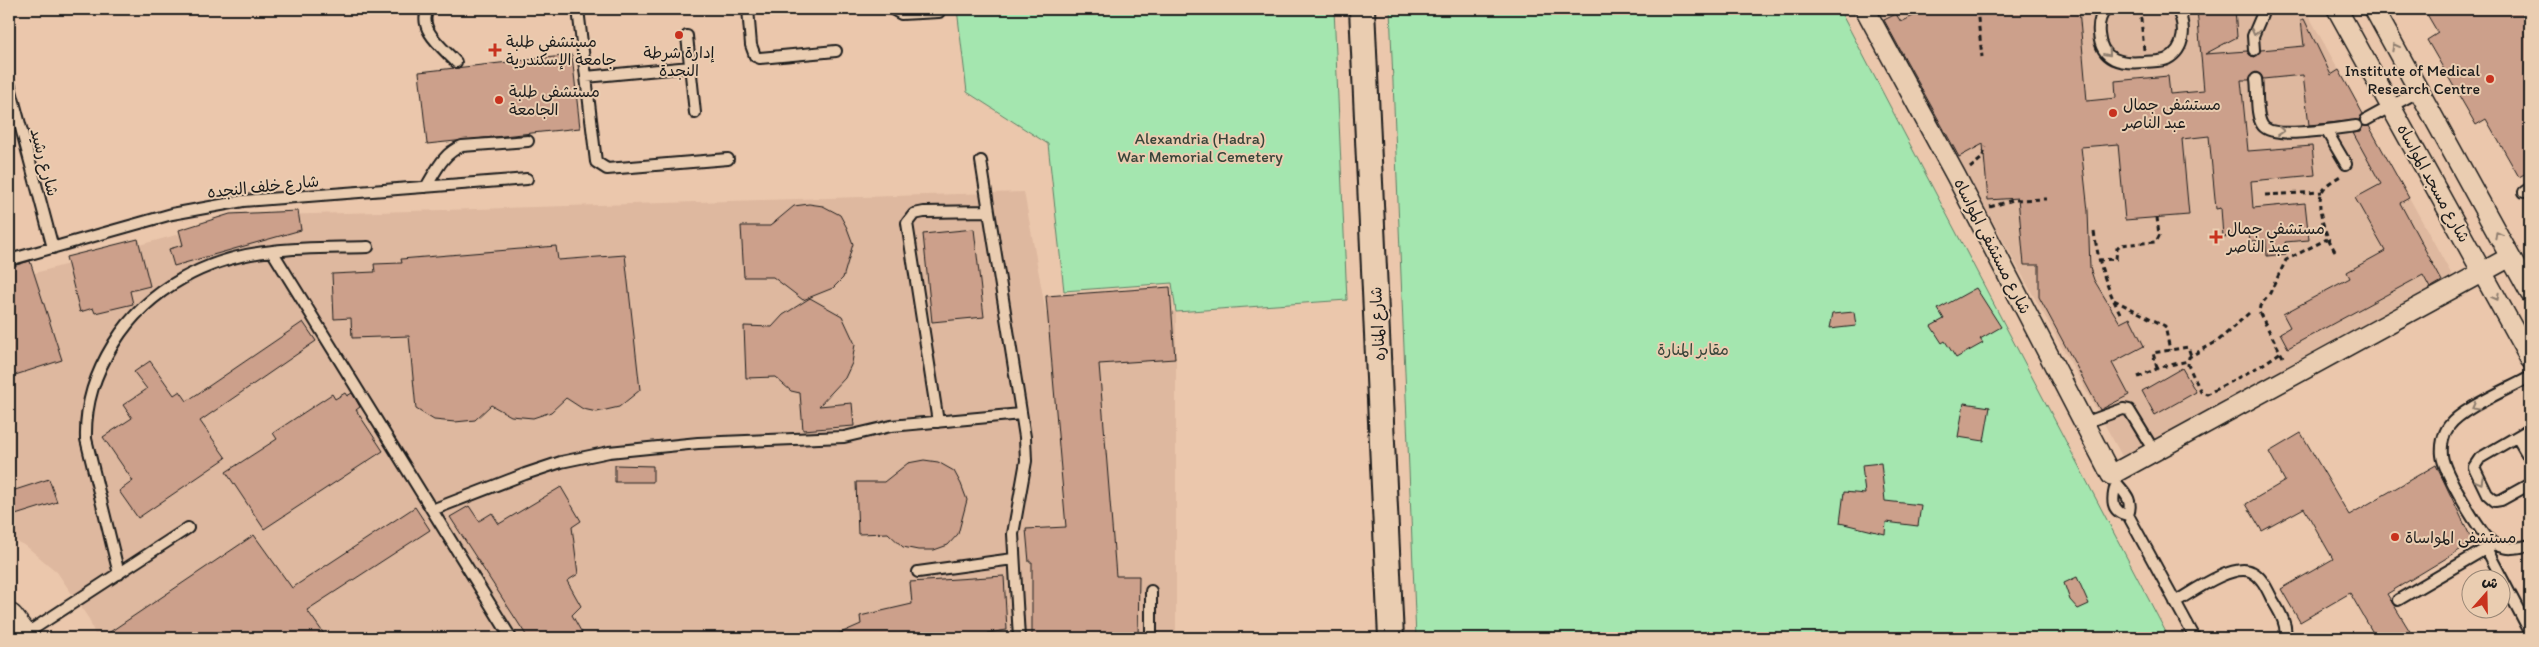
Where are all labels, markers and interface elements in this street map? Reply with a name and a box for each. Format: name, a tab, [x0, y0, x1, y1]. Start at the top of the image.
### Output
one-way arrow	[2250, 28, 2261, 36]
marker: إدارة شرطة النجدة	[673, 29, 685, 41]
place label: مستشفى طلبة جامعة الإسكندرية	[506, 32, 617, 70]
marker: مستشفى طلبة جامعة الإسكندرية	[488, 43, 502, 57]
place label: إدارة شرطة النجدة	[643, 43, 715, 80]
one-way arrow	[2391, 43, 2401, 52]
one-way arrow	[2103, 47, 2112, 56]
place label: Institute of Medical Research Centre	[2345, 61, 2480, 98]
marker: Institute of Medical Research Centre	[2484, 73, 2496, 85]
place label: مستشفى طلبة الجامعة	[509, 82, 600, 119]
marker: مستشفى طلبة الجامعة	[493, 94, 505, 106]
place label: مستشفى جمال عبد الناصر	[2121, 95, 2221, 132]
marker: مستشفى جمال عبد الناصر	[2107, 107, 2119, 119]
street label: شارع مسجد المواساه	[2391, 121, 2474, 247]
one-way arrow	[2277, 125, 2285, 136]
street label: شارع رشيد	[24, 126, 63, 199]
park label: Alexandria (Hadra) War Memorial Cemetery	[1117, 129, 1283, 166]
street label: شارع خلف النجده	[206, 171, 320, 204]
street label: شارع مستشفى المواساه	[1948, 175, 2035, 318]
place label: مستشفي جمال عبد الناصر	[2225, 219, 2325, 256]
marker: مستشفي جمال عبد الناصر	[2209, 230, 2223, 244]
one-way arrow	[2494, 232, 2504, 241]
street label: شارع المناره	[1366, 286, 1391, 362]
one-way arrow	[2490, 291, 2500, 300]
park label: مقابر المنارة	[1657, 340, 1729, 359]
one-way arrow	[2471, 401, 2480, 411]
one-way arrow	[2473, 475, 2483, 484]
place label: مستشفى المواساة	[2405, 528, 2516, 548]
marker: مستشفى المواساة	[2389, 531, 2401, 543]
north arrow	[2462, 570, 2512, 620]
text: ش	[2480, 572, 2500, 593]

